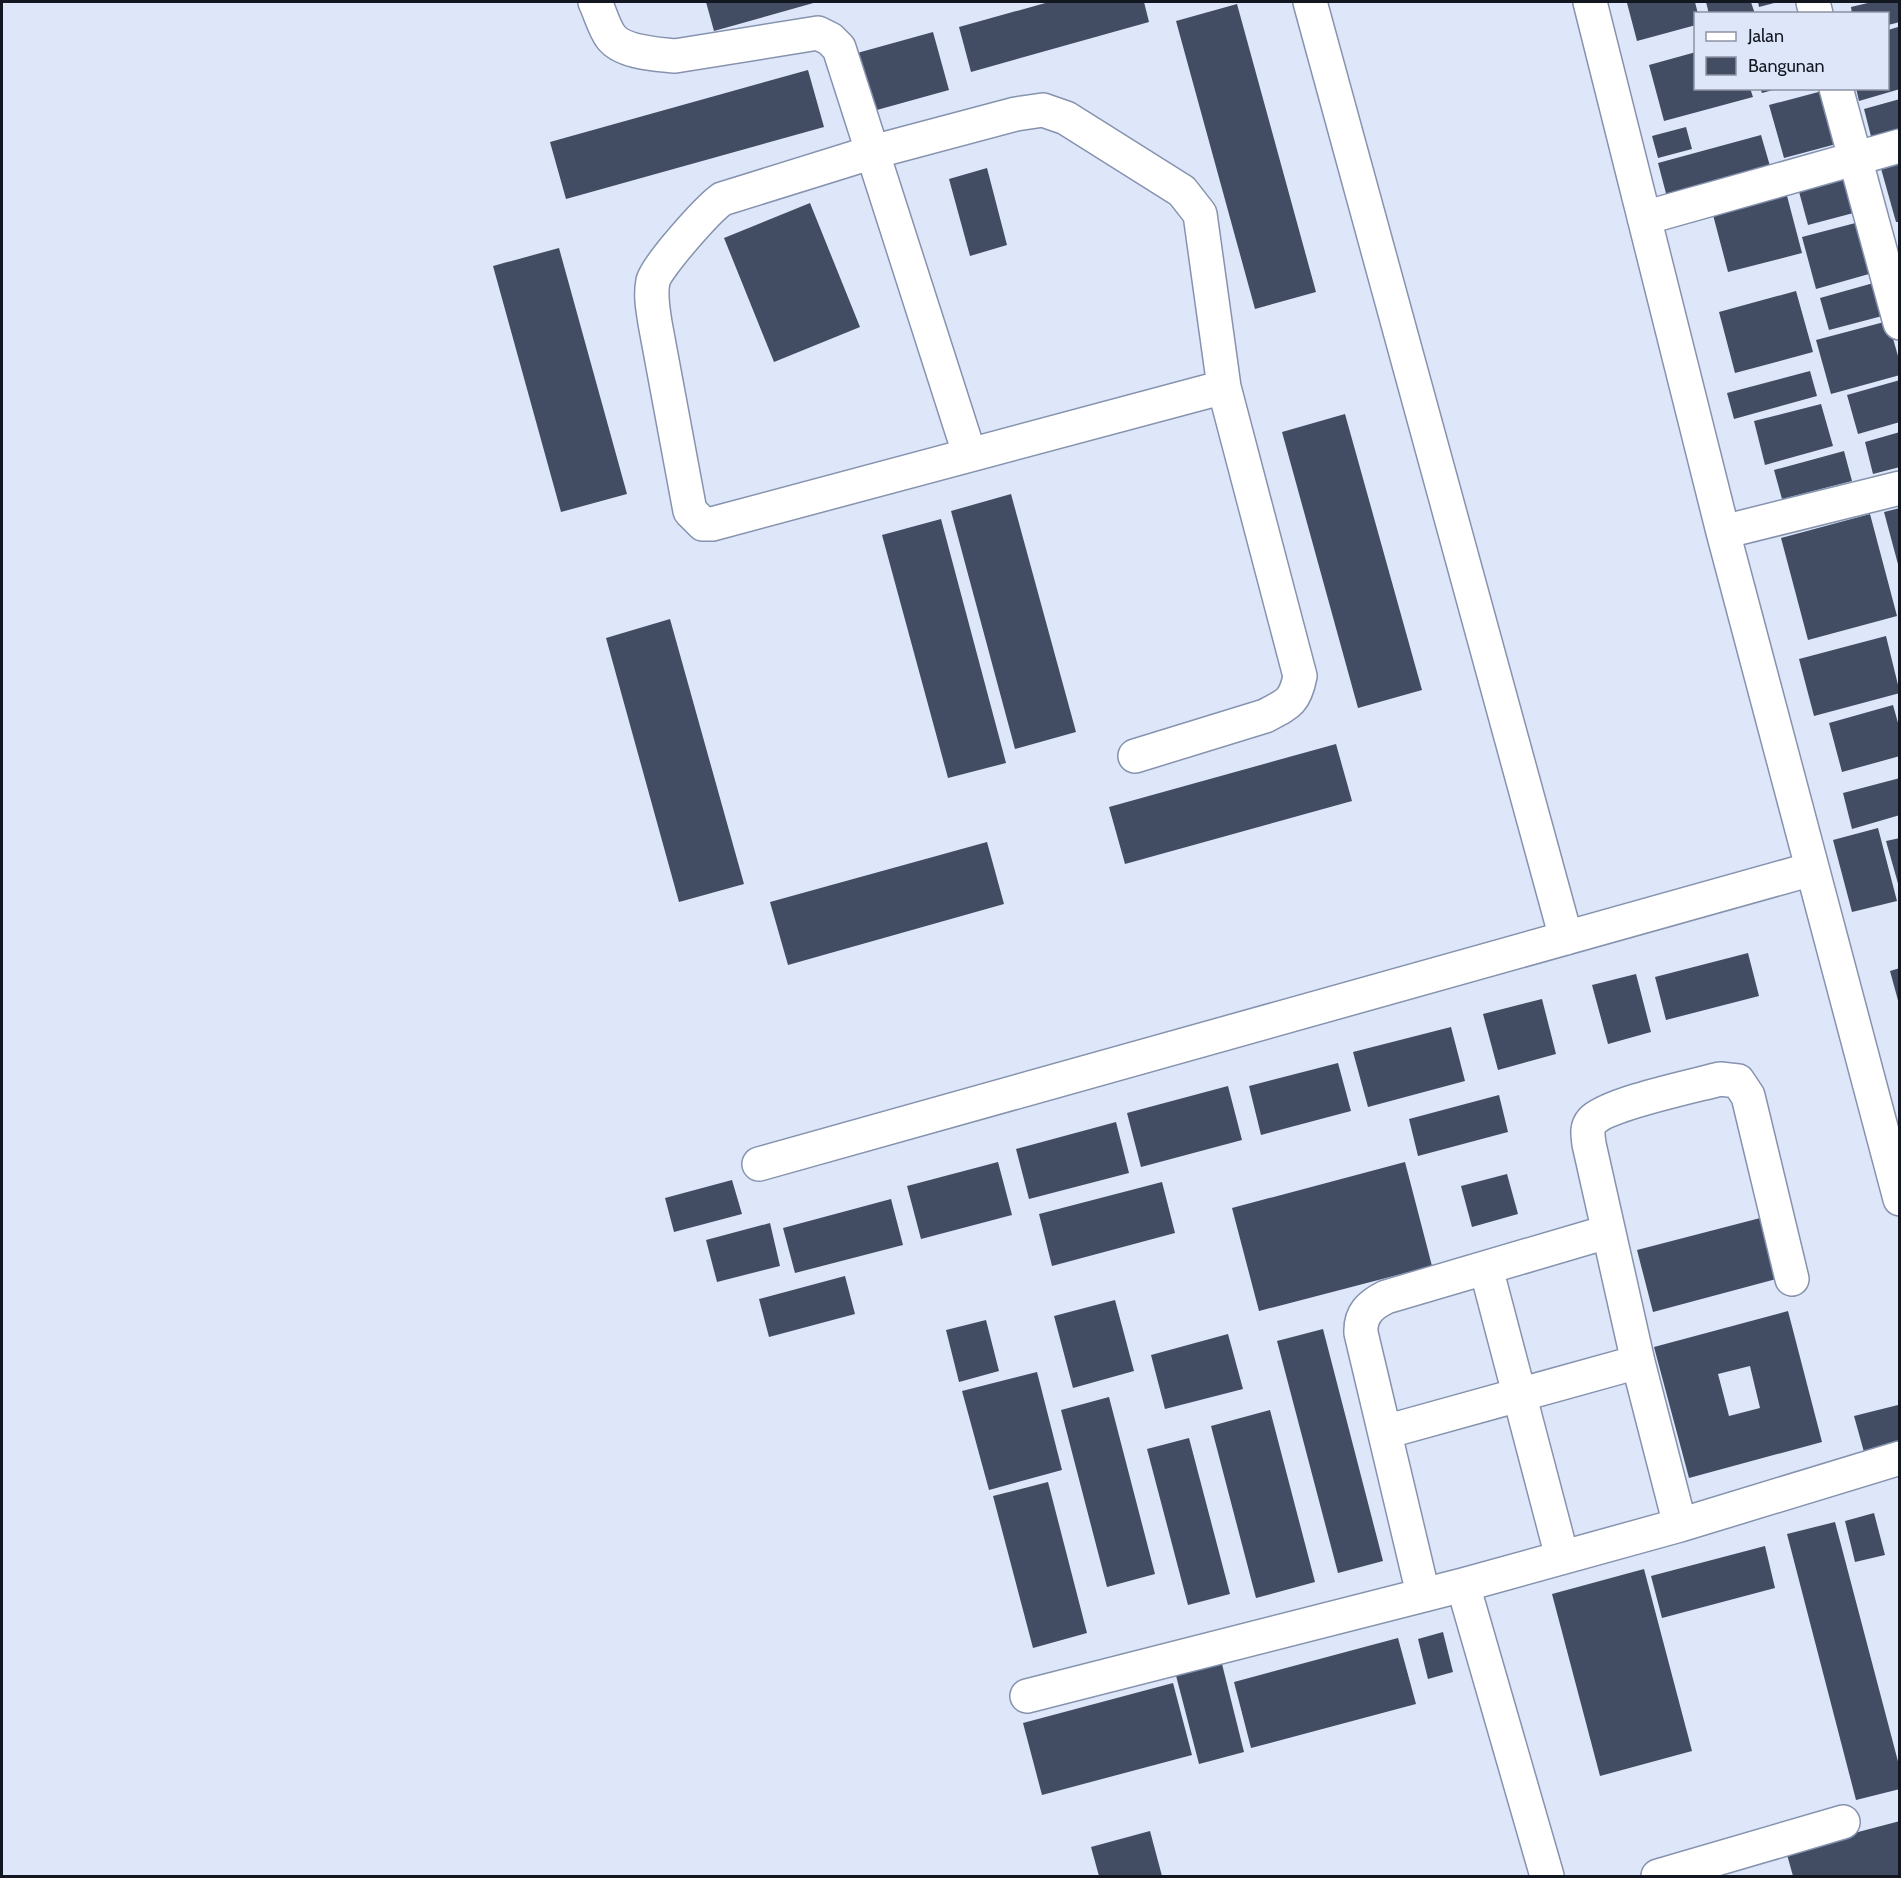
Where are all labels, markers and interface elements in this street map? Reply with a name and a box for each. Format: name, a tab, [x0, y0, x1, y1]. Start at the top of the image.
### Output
legend	[1694, 12, 1889, 90]
text: Jalan	[1747, 25, 1784, 47]
text: Bangunan	[1748, 55, 1825, 77]

